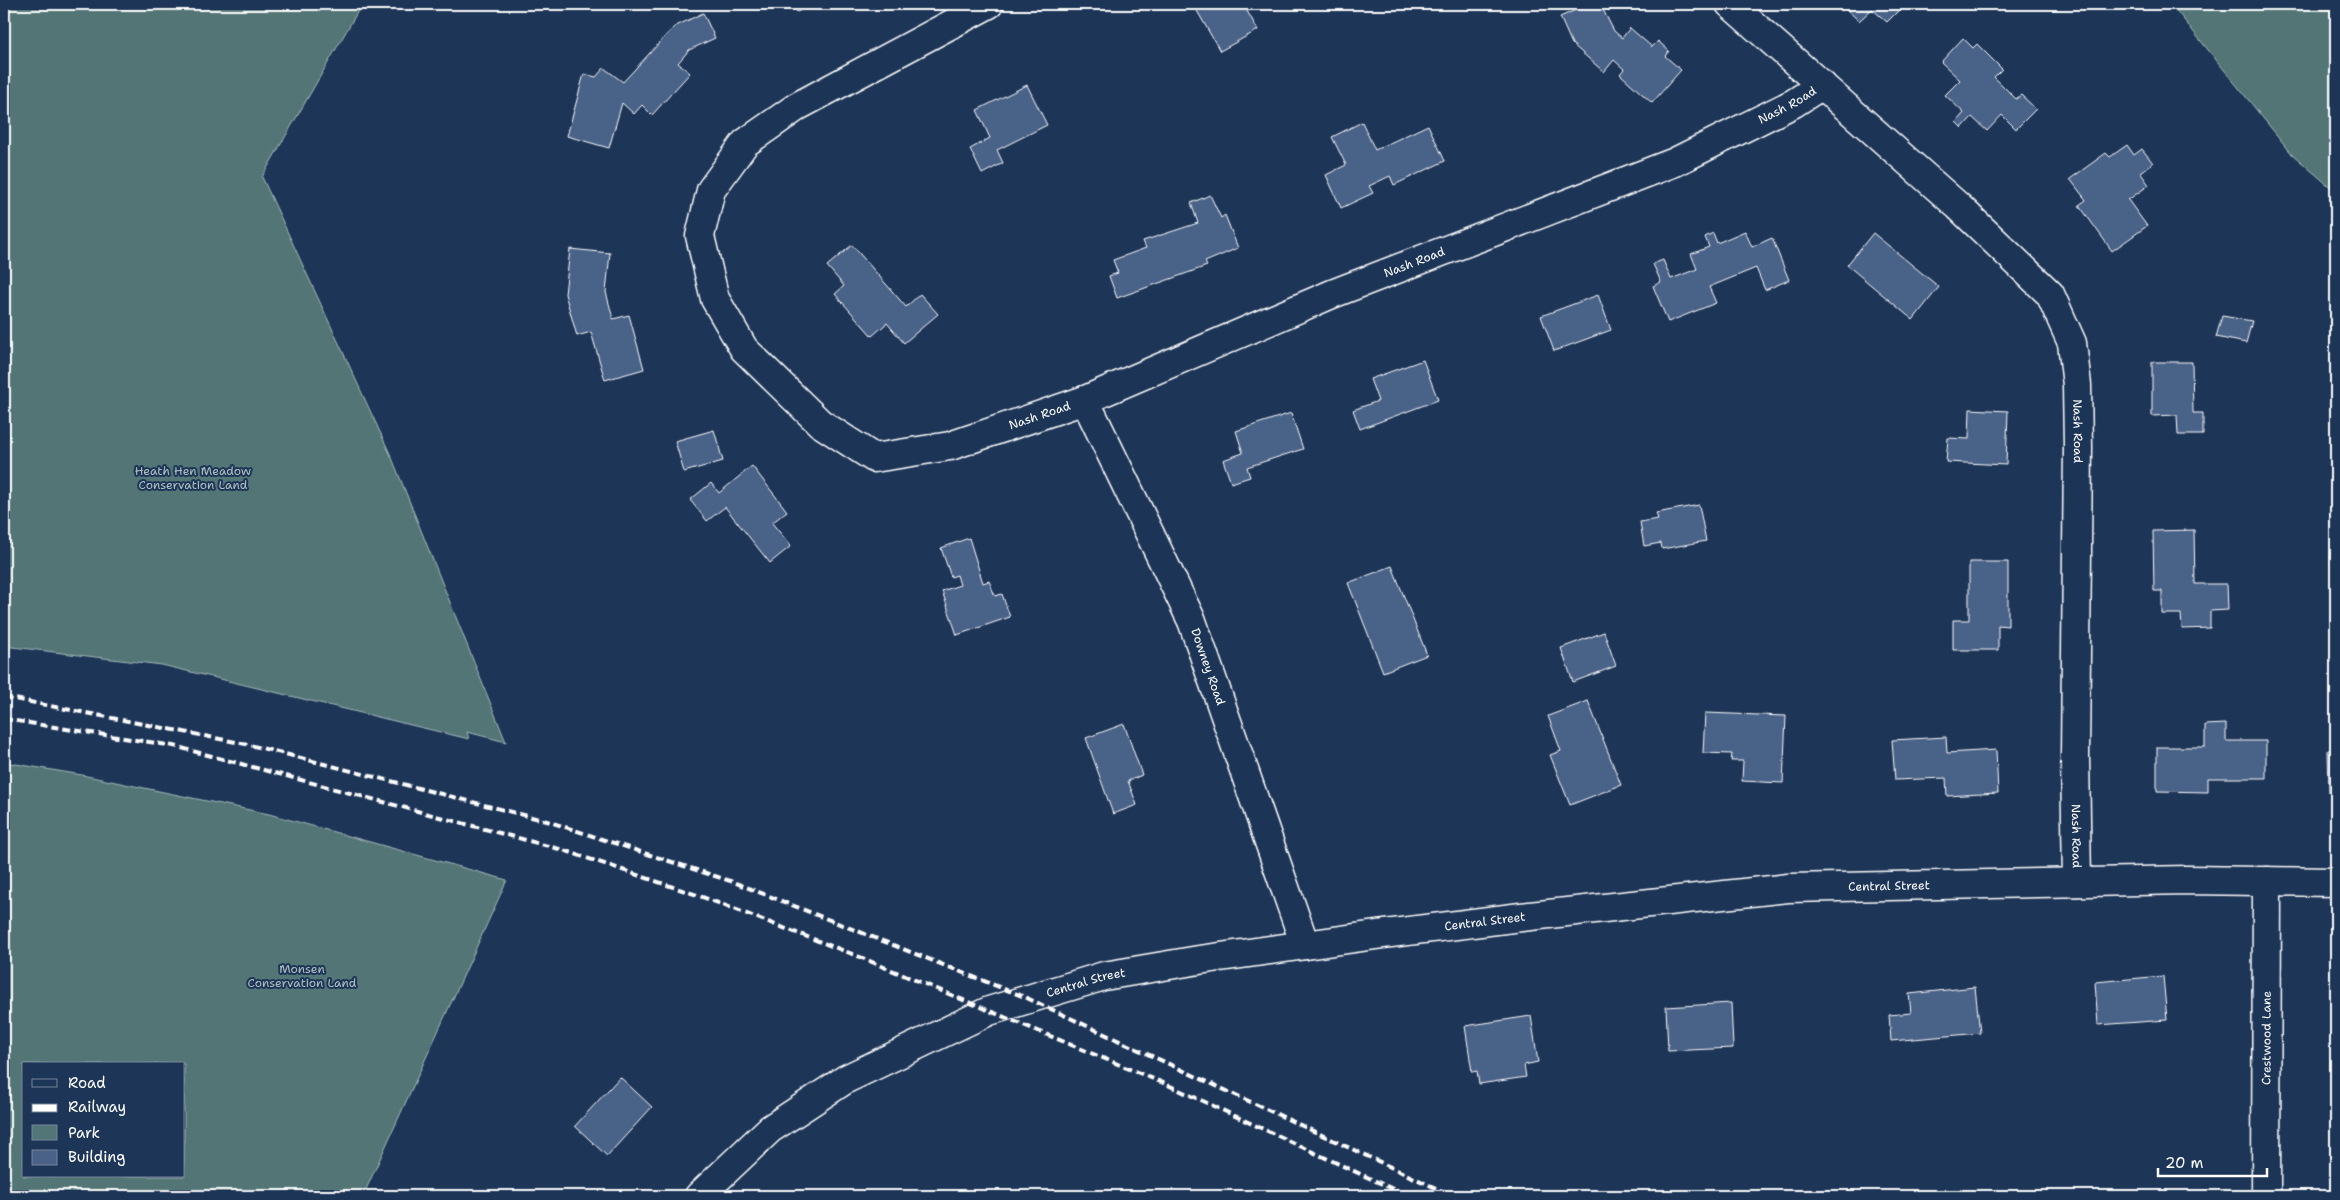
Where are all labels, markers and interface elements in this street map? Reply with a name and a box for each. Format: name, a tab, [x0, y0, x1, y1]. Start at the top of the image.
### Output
street label: Nash Road	[1755, 83, 1820, 128]
street label: Nash Road	[1382, 243, 1447, 281]
street label: Nash Road	[1007, 397, 1073, 433]
street label: Nash Road	[2069, 399, 2086, 464]
park label: Heath Hen Meadow Conservation Land	[135, 463, 252, 493]
street label: Downey Road	[1187, 626, 1229, 708]
street label: Nash Road	[2068, 804, 2085, 869]
street label: Central Street	[1848, 877, 1930, 895]
street label: Central Street	[1443, 909, 1526, 934]
park label: Monsen Conservation Land	[248, 961, 357, 991]
street label: Central Street	[1044, 965, 1127, 1001]
street label: Crestwood Lane	[2258, 991, 2275, 1085]
legend	[22, 1062, 185, 1178]
text: Road	[68, 1073, 106, 1093]
text: Railway	[68, 1097, 126, 1117]
text: Park	[68, 1123, 100, 1143]
scale bar	[2158, 1145, 2266, 1177]
text: Building	[68, 1147, 125, 1167]
text: 20 m	[2165, 1153, 2204, 1173]

